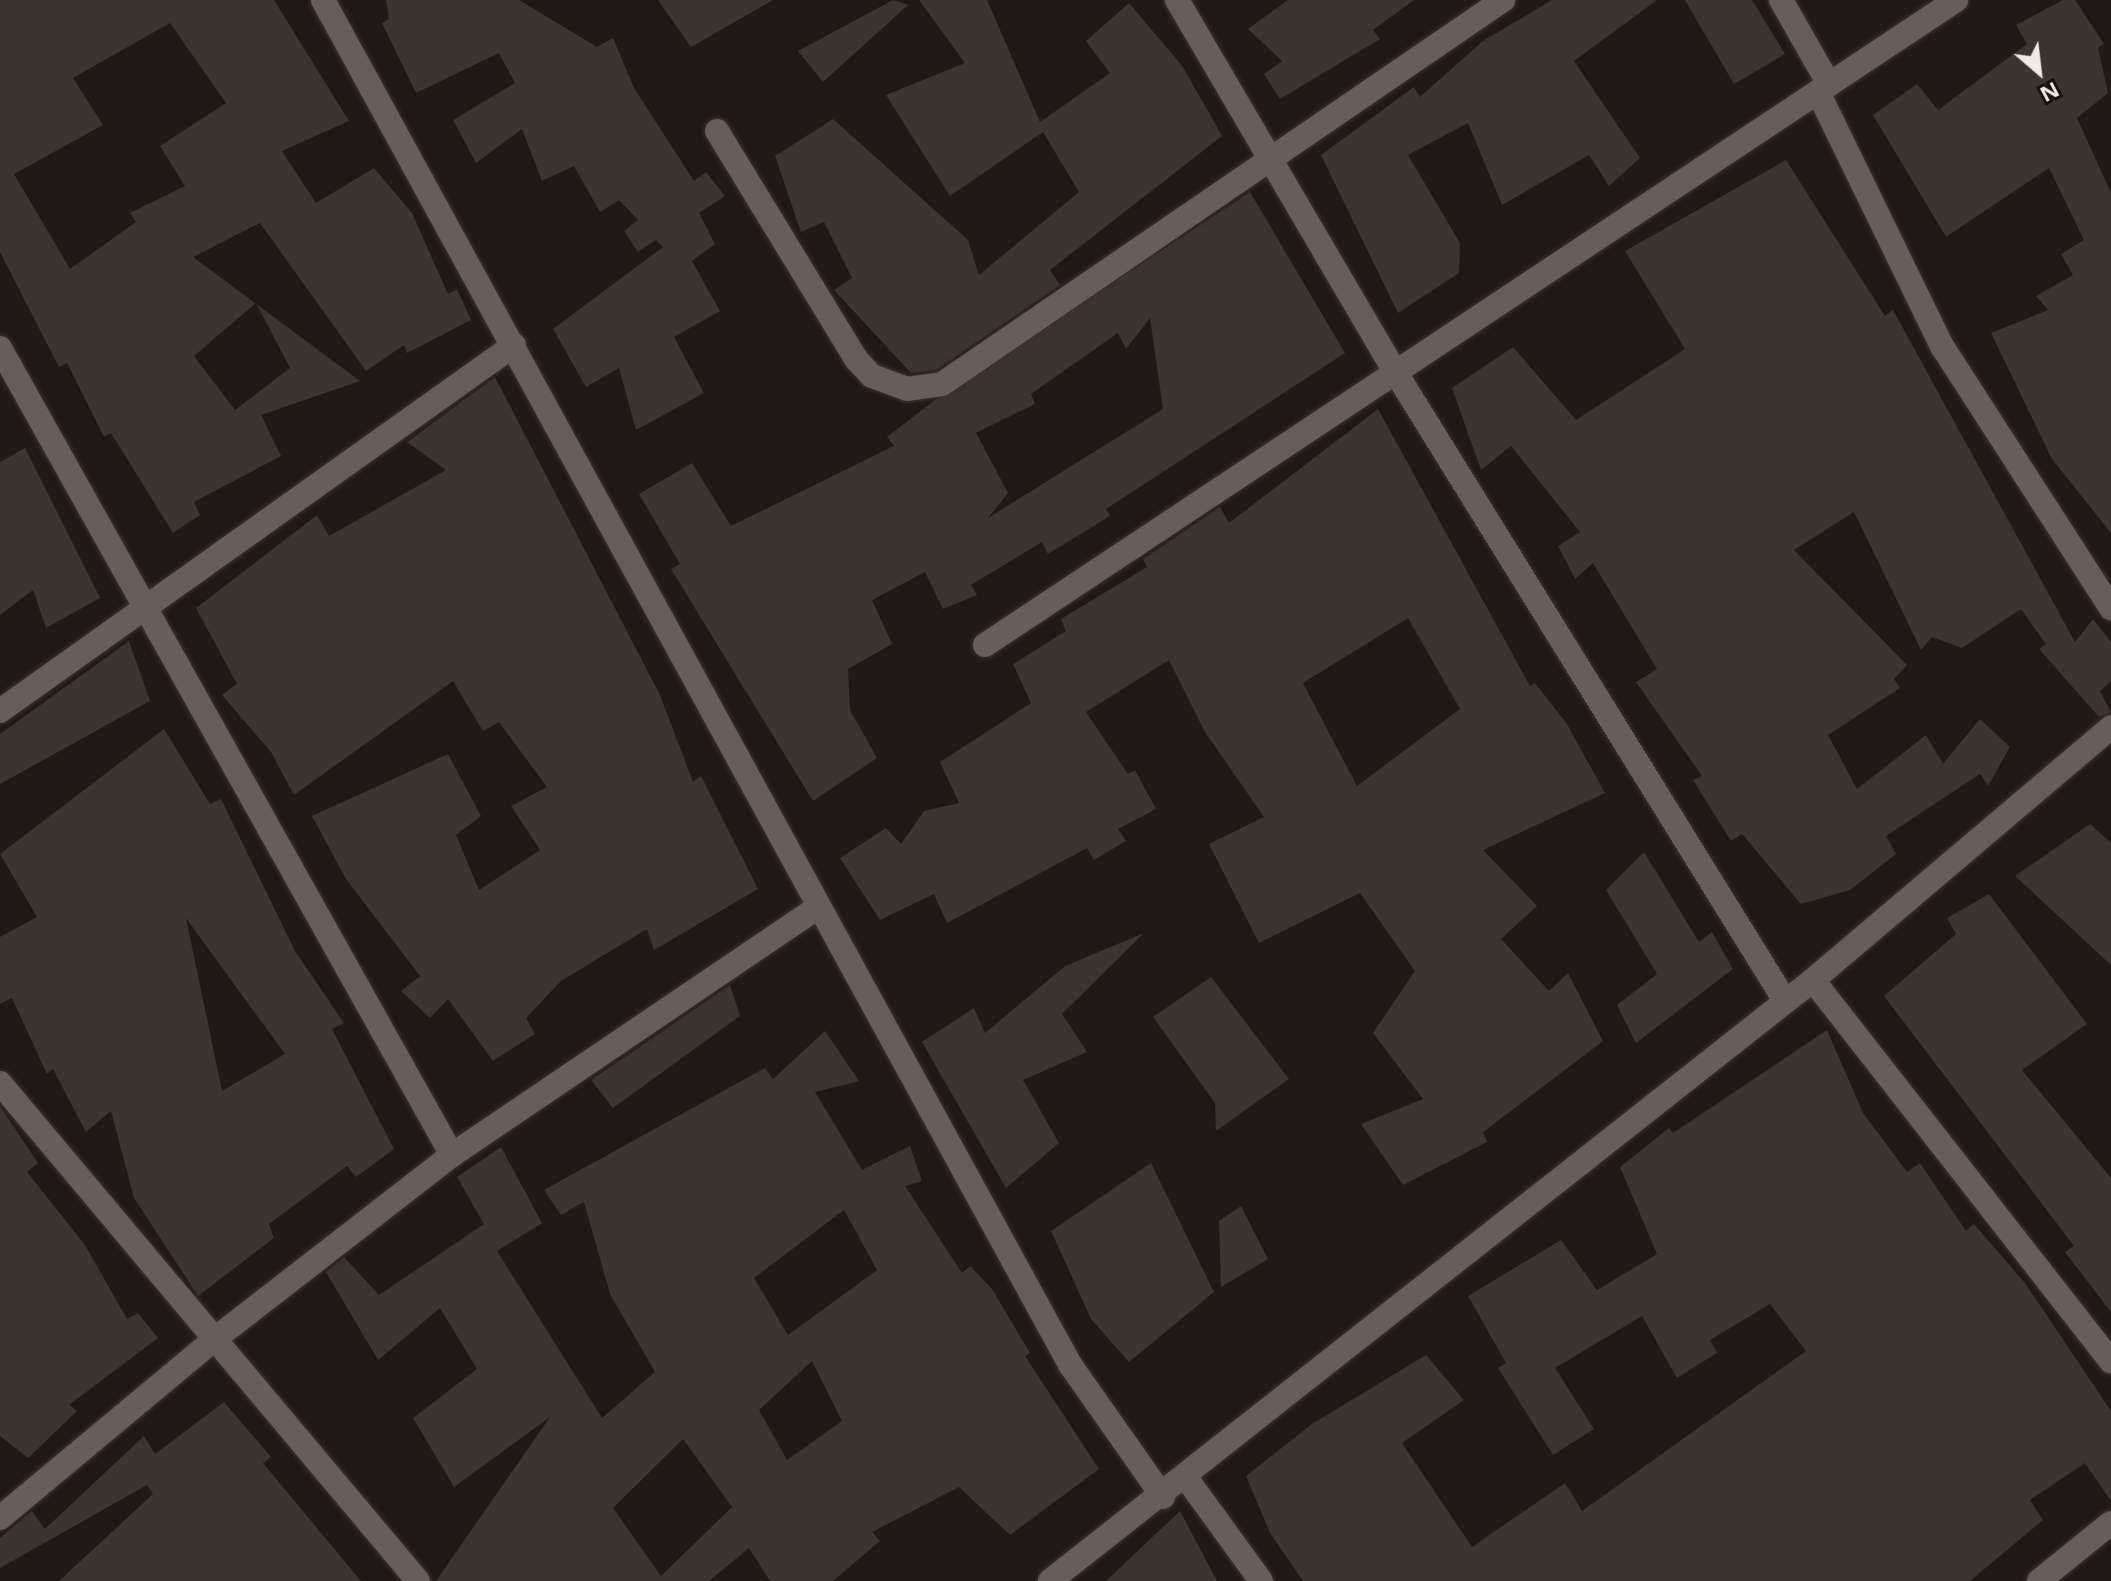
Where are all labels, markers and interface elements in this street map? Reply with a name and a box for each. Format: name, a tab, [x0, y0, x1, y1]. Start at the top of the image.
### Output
north arrow	[1999, 32, 2079, 112]
text: N	[2035, 76, 2065, 111]

